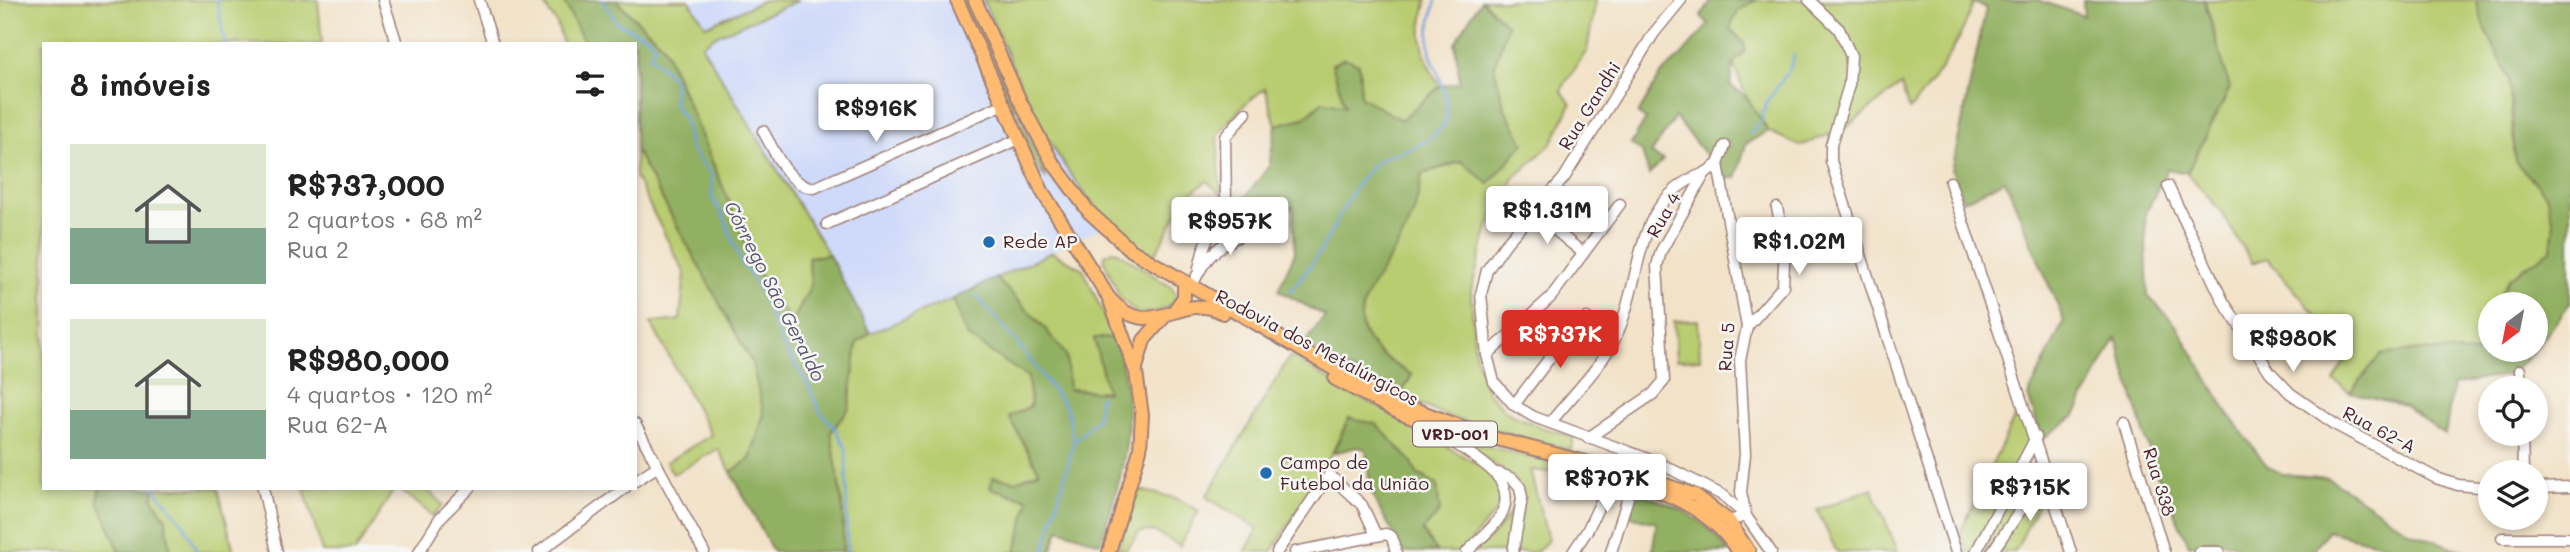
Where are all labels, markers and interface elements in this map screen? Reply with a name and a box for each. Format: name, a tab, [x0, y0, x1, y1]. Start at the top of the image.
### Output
street label: Rua Gandhi	[1552, 57, 1626, 154]
text: 8 imóveis	[70, 64, 211, 104]
icon: filters	[571, 65, 609, 103]
pin: R$916K	[819, 85, 933, 144]
text: R$916K	[834, 92, 918, 122]
text: R$737,000	[287, 164, 445, 204]
icon: home	[126, 172, 210, 256]
pin: R$1.31M	[1482, 187, 1612, 246]
street label: Rua 4	[1641, 187, 1686, 242]
text: R$1.31M	[1502, 194, 1592, 224]
water label: Córrego São Geraldo	[719, 196, 832, 385]
pin: R$957K	[1173, 198, 1287, 257]
text: 2 quartos · 68 m²	[287, 204, 482, 234]
text: R$957K	[1187, 205, 1273, 235]
pin: R$1.02M	[1734, 218, 1864, 277]
text: R$1.02M	[1752, 225, 1846, 255]
place label: Rede AP	[1003, 229, 1077, 253]
text: Rua 2	[287, 234, 349, 264]
marker: Rede AP	[981, 234, 997, 250]
street label: Rodovia dos Metalúrgicos	[1212, 283, 1423, 411]
north arrow	[2478, 292, 2548, 362]
map controls	[2478, 292, 2548, 530]
pin: R$737K	[1503, 310, 1617, 370]
pin: R$980K	[2236, 314, 2350, 374]
text: R$737K	[1518, 318, 1602, 348]
street label: Rua 5	[1712, 322, 1740, 372]
text: R$980K	[2249, 322, 2337, 352]
text: R$980,000	[287, 339, 449, 379]
icon: home	[126, 347, 210, 431]
button: locate	[2478, 376, 2548, 446]
text: 4 quartos · 120 m²	[287, 379, 492, 409]
street label: Rua 62-A	[2339, 400, 2420, 458]
text: Rua 62-A	[287, 409, 388, 439]
road number: VRD-001	[1413, 422, 1497, 446]
street label: Rua 338	[2138, 445, 2182, 519]
place label: Campo de Futebol da União	[1280, 450, 1429, 495]
pin: R$707K	[1550, 454, 1664, 514]
button: layers	[2478, 460, 2548, 530]
text: R$707K	[1564, 462, 1650, 492]
pin: R$715K	[1973, 463, 2087, 523]
marker: Campo de Futebol da União	[1258, 465, 1274, 481]
text: R$715K	[1989, 471, 2071, 501]

